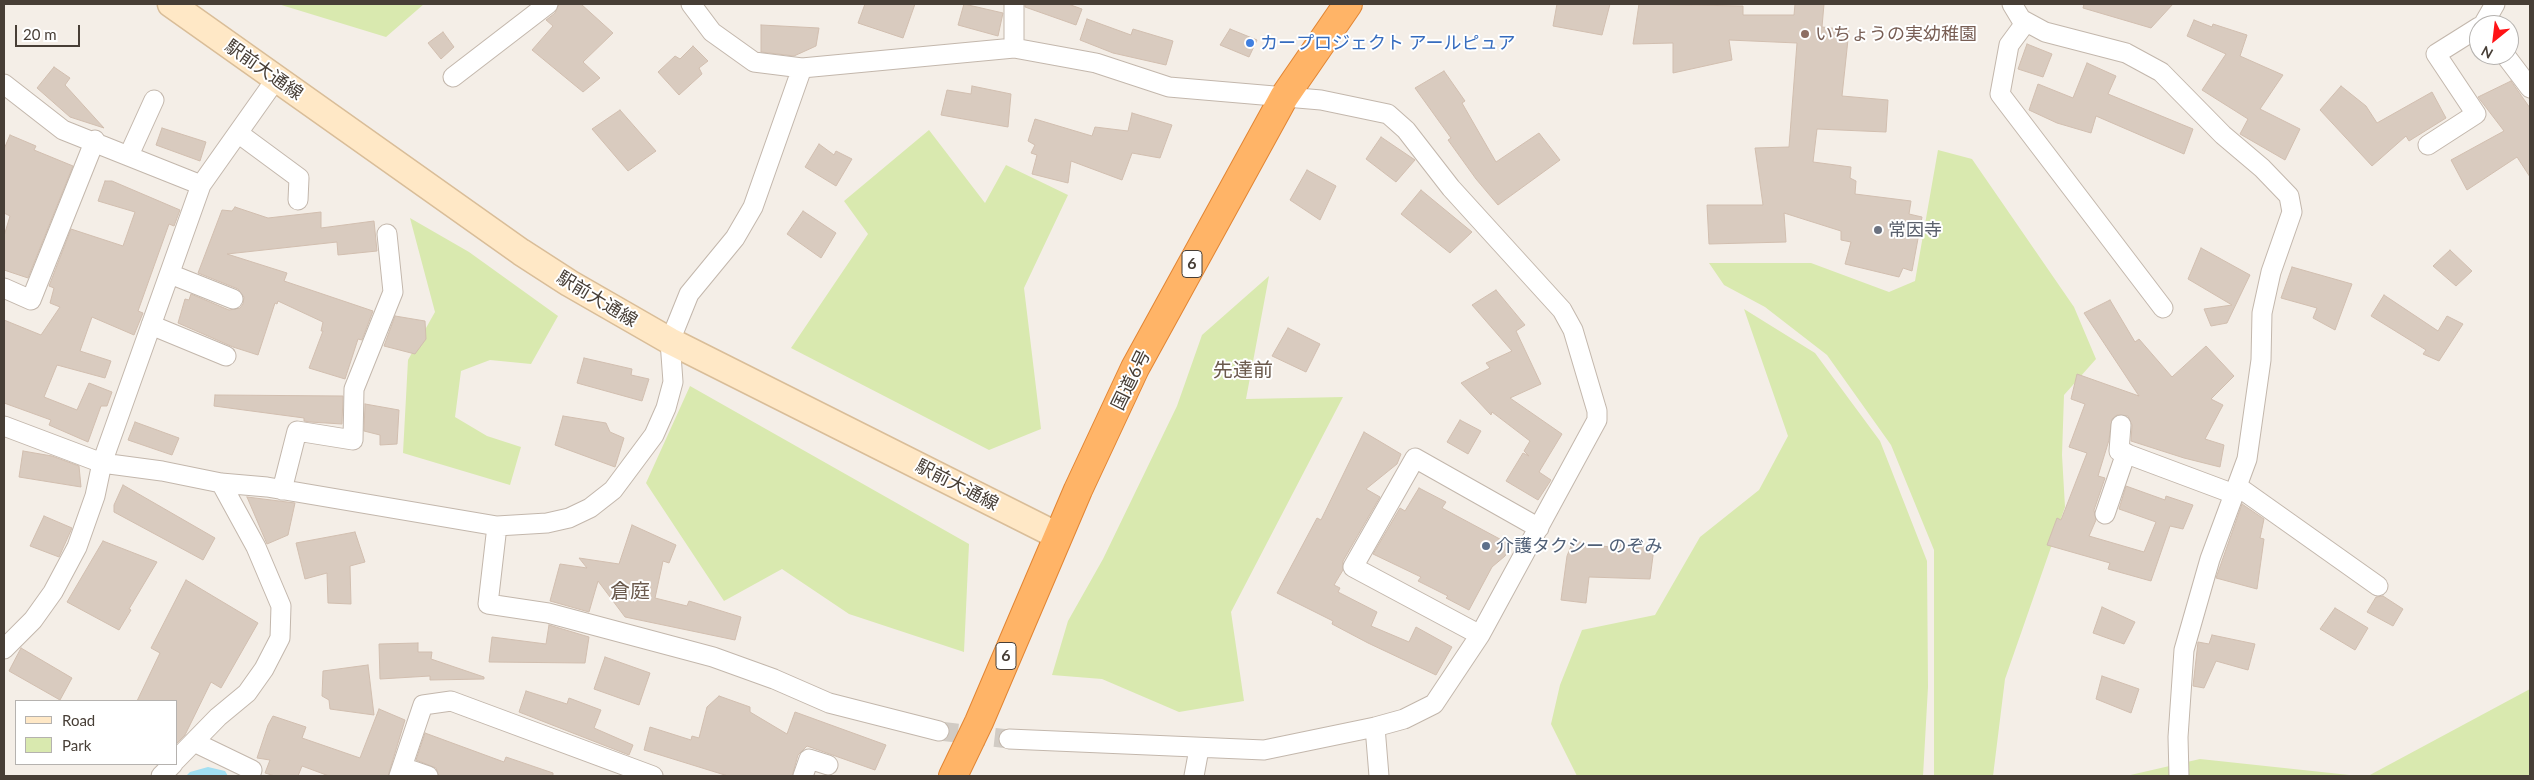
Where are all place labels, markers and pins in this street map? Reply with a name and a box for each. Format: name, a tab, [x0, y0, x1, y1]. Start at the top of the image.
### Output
place label: いちょうの実幼稚園	[1815, 23, 1977, 45]
marker: いちょうの実幼稚園	[1799, 28, 1811, 40]
place label: カープロジェクト アールピュア	[1260, 32, 1516, 54]
marker: カープロジェクト アールピュア	[1244, 37, 1256, 49]
place label: 常因寺	[1888, 219, 1942, 241]
marker: 常因寺	[1872, 224, 1884, 236]
place label: 介護タクシー のぞみ	[1496, 535, 1663, 557]
marker: 介護タクシー のぞみ	[1480, 540, 1492, 552]

